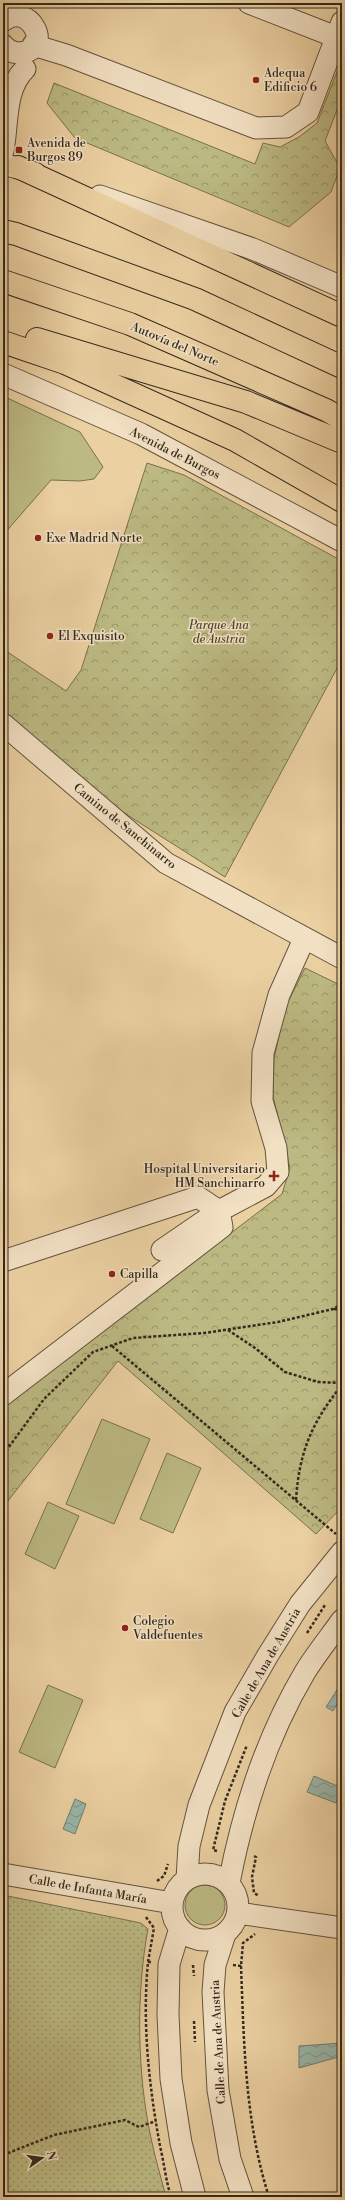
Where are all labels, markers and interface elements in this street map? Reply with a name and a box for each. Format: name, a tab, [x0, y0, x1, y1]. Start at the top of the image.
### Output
place label: Adequa Edificio 6	[263, 66, 317, 95]
marker: Adequa Edificio 6	[251, 75, 261, 85]
place label: Avenida de Burgos 89	[26, 136, 86, 165]
marker: Avenida de Burgos 89	[14, 145, 24, 155]
street label: Autovía del Norte	[128, 319, 221, 370]
street label: Avenida de Burgos	[126, 424, 223, 483]
place label: Exe Madrid Norte	[46, 531, 142, 546]
marker: Exe Madrid Norte	[33, 533, 43, 543]
park label: Parque Ana de Austria	[188, 618, 249, 647]
place label: El Exquisito	[58, 629, 125, 644]
marker: El Exquisito	[45, 631, 55, 641]
street label: Camino de Sanchinarro	[70, 780, 179, 873]
place label: Hospital Universitario HM Sanchinarro	[144, 1162, 265, 1191]
marker: Hospital Universitario HM Sanchinarro	[268, 1170, 280, 1182]
place label: Capilla	[120, 1267, 159, 1282]
marker: Capilla	[107, 1269, 117, 1279]
street label: Calle de Ana de Austria	[229, 1605, 305, 1721]
place label: Colegio Valdefuentes	[132, 1614, 203, 1643]
marker: Colegio Valdefuentes	[120, 1623, 130, 1633]
street label: Calle de Infanta María	[28, 1872, 149, 1907]
street label: Calle de Ana de Austria	[208, 1978, 229, 2105]
north arrow	[22, 2138, 62, 2178]
text: N	[43, 2150, 59, 2162]

